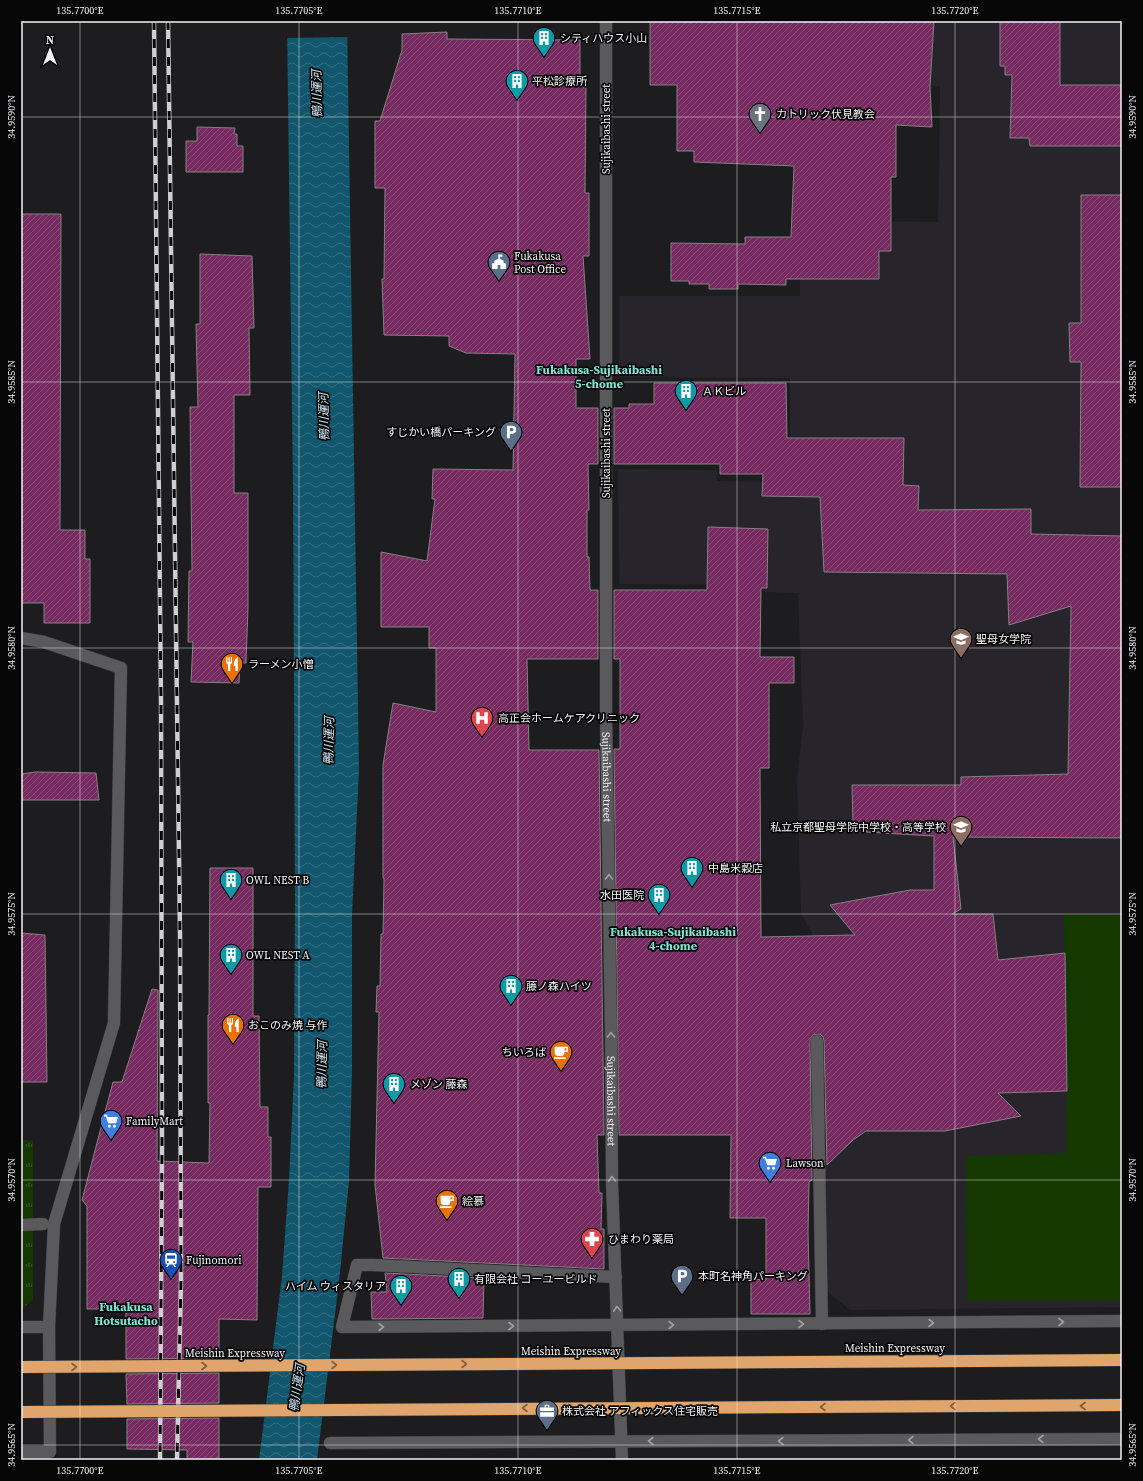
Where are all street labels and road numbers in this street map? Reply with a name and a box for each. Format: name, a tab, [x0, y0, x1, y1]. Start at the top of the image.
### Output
street label: Sujikaibashi street	[599, 84, 614, 174]
street label: Sujikaibashi street	[599, 408, 614, 498]
street label: Sujikaibashi street	[598, 732, 615, 823]
street label: Sujikaibashi street	[603, 1056, 619, 1146]
street label: Meishin Expressway	[845, 1341, 945, 1356]
street label: Meishin Expressway	[521, 1344, 621, 1359]
street label: Meishin Expressway	[185, 1346, 285, 1361]

